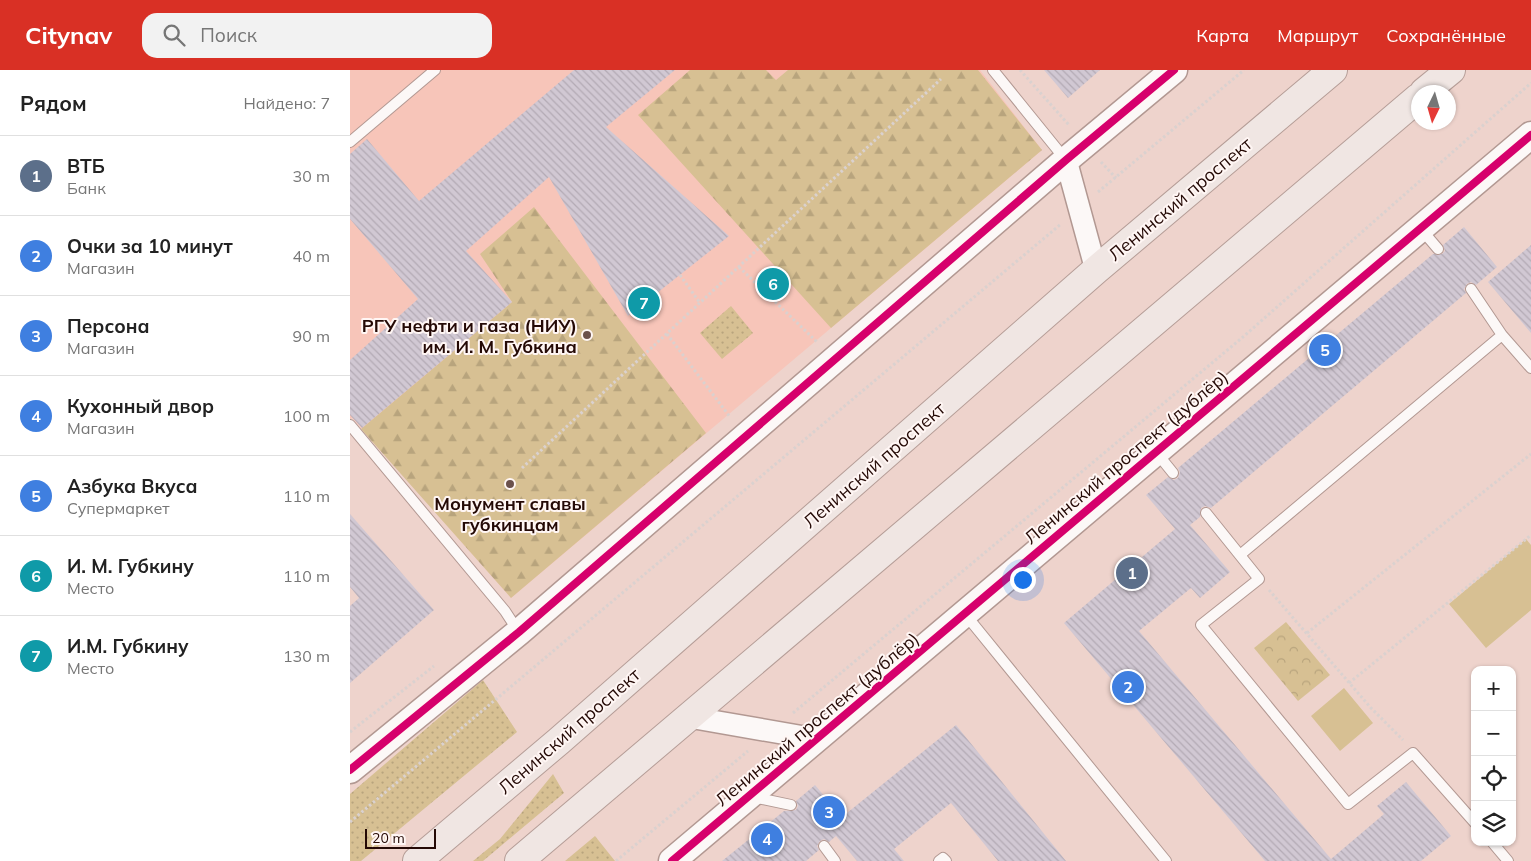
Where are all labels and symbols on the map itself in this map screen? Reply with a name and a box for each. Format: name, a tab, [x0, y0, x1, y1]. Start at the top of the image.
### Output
north arrow	[1411, 85, 1456, 130]
street label: Ленинский проспект	[1103, 132, 1257, 266]
pin: 6	[757, 265, 789, 303]
pin: 7	[628, 284, 660, 322]
place label: РГУ нефти и газа (НИУ) им. И. М. Губкина	[362, 314, 577, 358]
marker: РГУ нефти и газа (НИУ) им. И. М. Губкина	[581, 329, 593, 341]
pin: 5	[1309, 331, 1341, 369]
street label: Ленинский проспект (дублёр)	[1019, 365, 1233, 549]
street label: Ленинский проспект	[798, 397, 950, 533]
marker: Монумент славы губкинцам	[504, 478, 516, 490]
place label: Монумент славы губкинцам	[434, 492, 586, 536]
pin: 1	[1116, 554, 1148, 592]
your location	[1010, 567, 1036, 593]
street label: Ленинский проспект (дублёр)	[710, 627, 924, 811]
street label: Ленинский проспект	[493, 663, 645, 799]
pin: 2	[1112, 668, 1144, 706]
pin: 3	[813, 793, 845, 831]
pin: 4	[751, 820, 783, 858]
scale bar	[365, 826, 436, 849]

